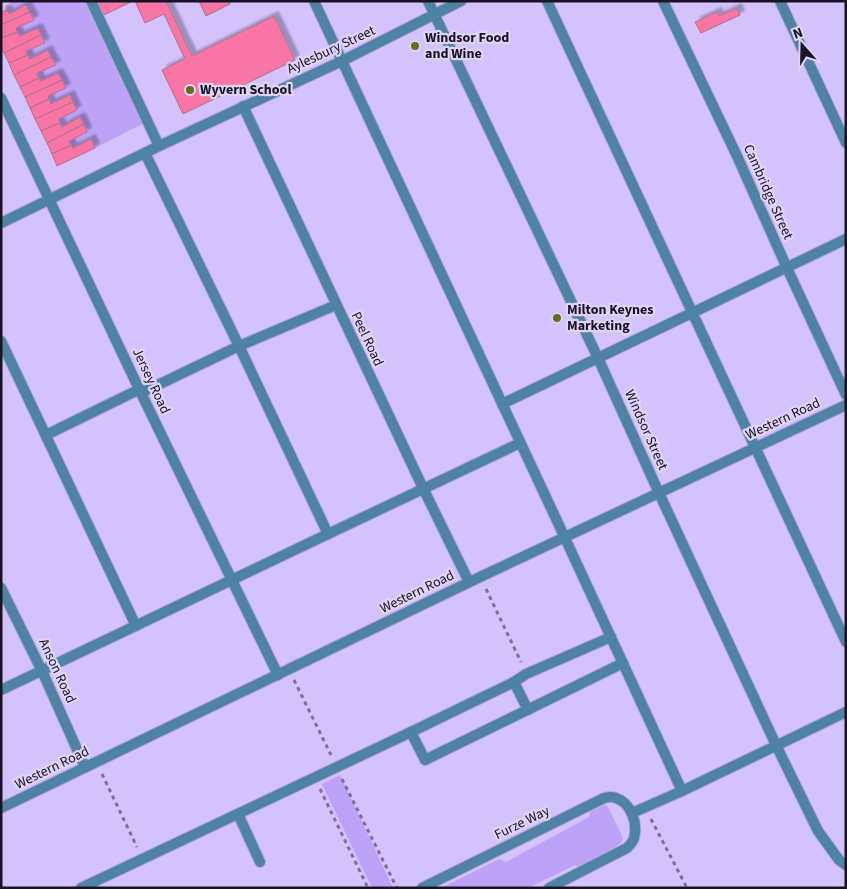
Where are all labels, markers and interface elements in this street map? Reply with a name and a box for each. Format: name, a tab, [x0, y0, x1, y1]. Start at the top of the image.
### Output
north arrow	[777, 20, 827, 70]
street label: Aylesbury Street	[284, 21, 379, 79]
text: N	[790, 23, 806, 45]
place label: Windsor Food and Wine	[425, 28, 509, 64]
marker: Windsor Food and Wine	[409, 40, 421, 52]
place label: Wyvern School	[200, 80, 291, 100]
marker: Wyvern School	[184, 84, 196, 96]
street label: Cambridge Street	[738, 141, 798, 243]
place label: Milton Keynes Marketing	[567, 300, 654, 336]
street label: Peel Road	[346, 309, 388, 369]
marker: Milton Keynes Marketing	[551, 312, 563, 324]
street label: Jersey Road	[127, 345, 175, 417]
street label: Windsor Street	[619, 387, 673, 474]
street label: Western Road	[742, 393, 824, 445]
street label: Western Road	[376, 565, 458, 619]
street label: Anson Road	[33, 635, 81, 707]
street label: Western Road	[11, 741, 93, 795]
street label: Furze Way	[491, 801, 553, 845]

